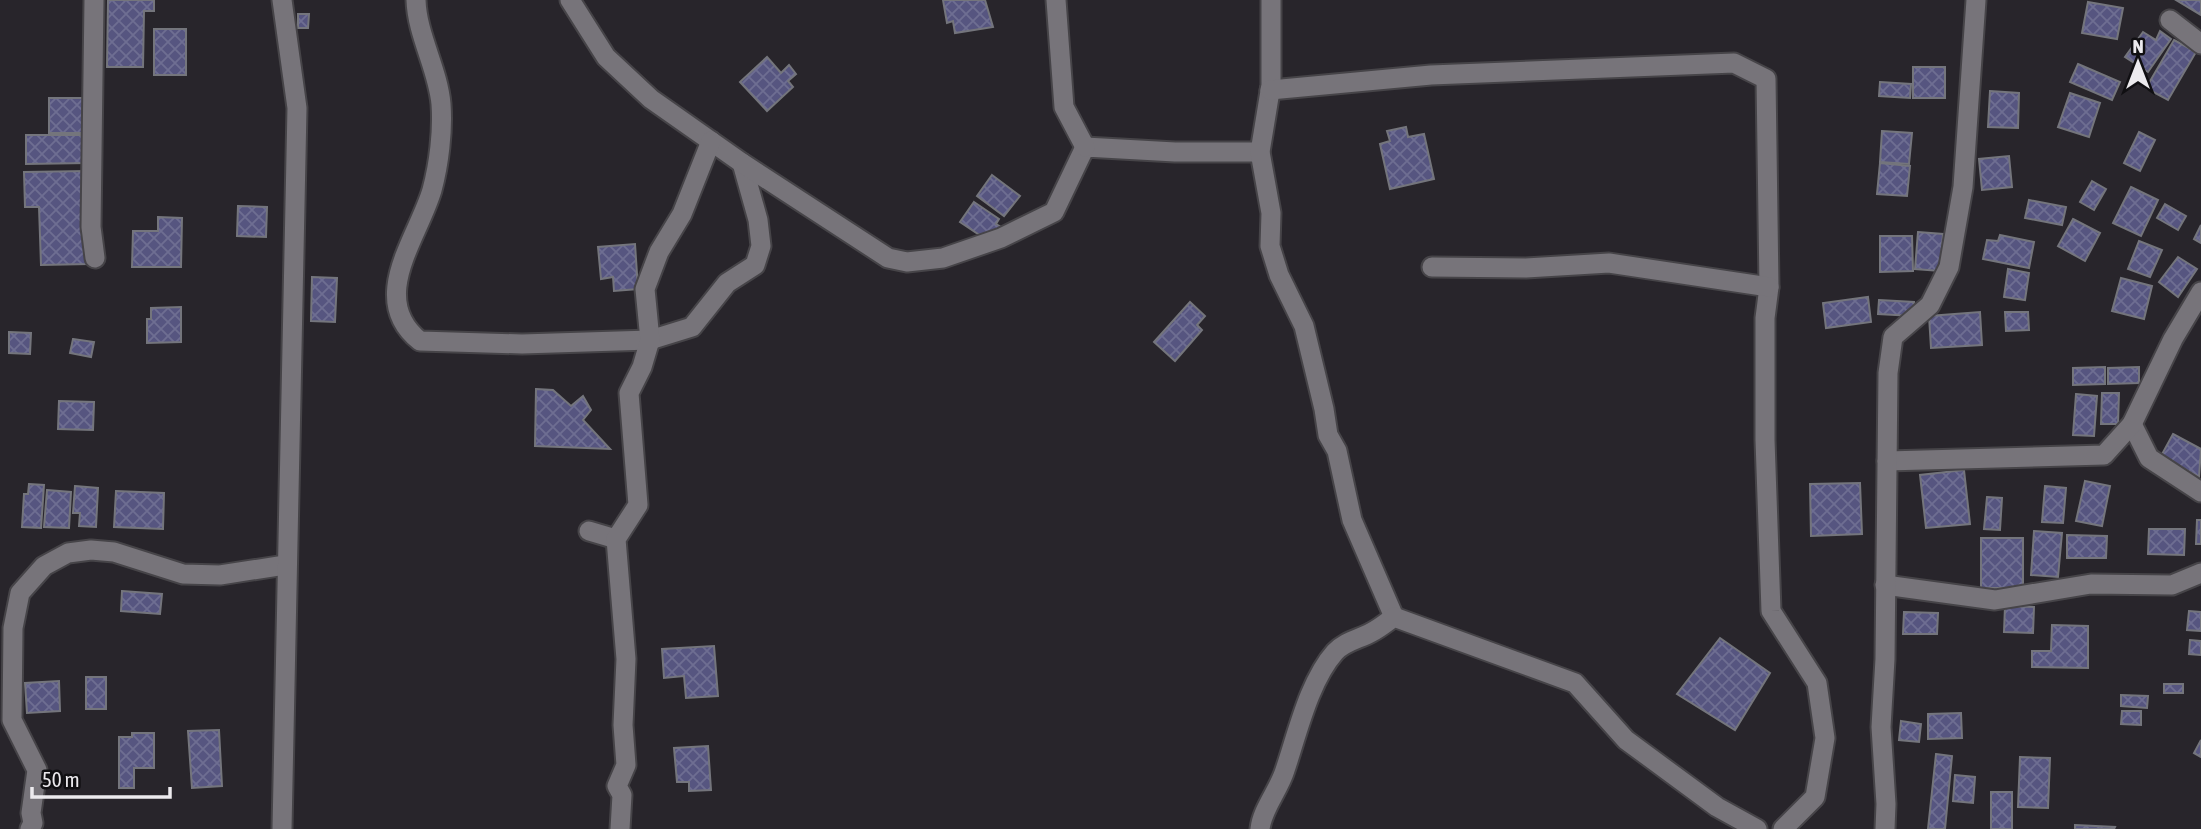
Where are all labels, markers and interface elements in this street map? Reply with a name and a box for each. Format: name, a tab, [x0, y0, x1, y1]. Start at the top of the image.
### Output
north arrow	[2103, 28, 2173, 98]
text: N	[2132, 35, 2144, 57]
scale bar	[32, 756, 170, 800]
text: 50 m	[42, 767, 80, 791]

